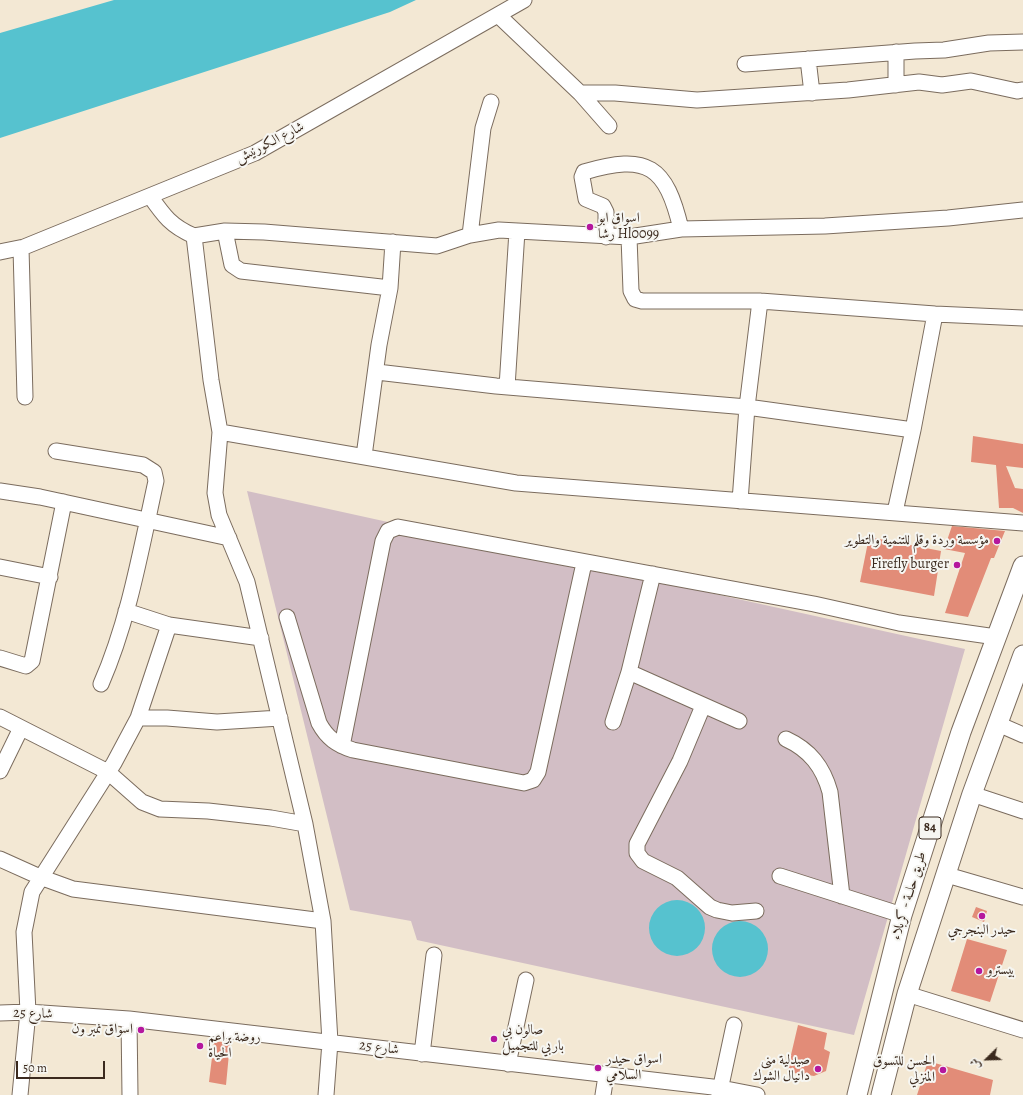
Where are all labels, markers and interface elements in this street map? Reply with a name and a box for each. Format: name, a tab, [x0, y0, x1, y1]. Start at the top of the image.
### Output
street label: شارع الكورنيش	[233, 119, 307, 167]
place label: اسواق ابو رشا Hl0099	[598, 211, 659, 244]
marker: اسواق ابو رشا Hl0099	[585, 222, 595, 232]
place label: مؤسسة وردة وقلم للتنمية والتطوير	[845, 533, 989, 549]
marker: مؤسسة وردة وقلم للتنمية والتطوير	[992, 536, 1002, 546]
place label: Firefly burger	[871, 557, 949, 573]
marker: Firefly burger	[952, 560, 962, 570]
road number: 84	[919, 817, 941, 839]
street label: طريق حلــة - كربلاء	[888, 850, 930, 942]
marker: حيدر البنجرجي	[977, 911, 987, 921]
place label: حيدر البنجرجي	[948, 923, 1016, 939]
place label: بيسترو	[987, 963, 1015, 979]
marker: بيسترو	[974, 966, 984, 976]
street label: شارع 25	[13, 1005, 53, 1023]
place label: اسواق نمبر ون	[72, 1022, 133, 1038]
place label: صالون بي باربي للتجميل	[502, 1023, 564, 1056]
marker: اسواق نمبر ون	[136, 1025, 146, 1035]
place label: روضة براعم الحياة	[208, 1030, 261, 1062]
marker: صالون بي باربي للتجميل	[489, 1034, 499, 1044]
street label: شارع 25	[358, 1037, 400, 1059]
north arrow	[967, 1039, 1007, 1079]
marker: روضة براعم الحياة	[195, 1041, 205, 1051]
place label: اسواق حيدر السلامي	[606, 1052, 662, 1084]
scale bar	[18, 1053, 107, 1079]
place label: صيدلية منى دانيال الشوك	[753, 1053, 810, 1086]
place label: الحسن للتسوق المنزلي	[873, 1054, 935, 1086]
text: ش	[966, 1056, 985, 1072]
text: 50 m	[23, 1060, 47, 1076]
marker: اسواق حيدر السلامي	[593, 1063, 603, 1073]
marker: صيدلية منى دانيال الشوك	[813, 1064, 823, 1074]
marker: الحسن للتسوق المنزلي	[938, 1065, 948, 1075]

